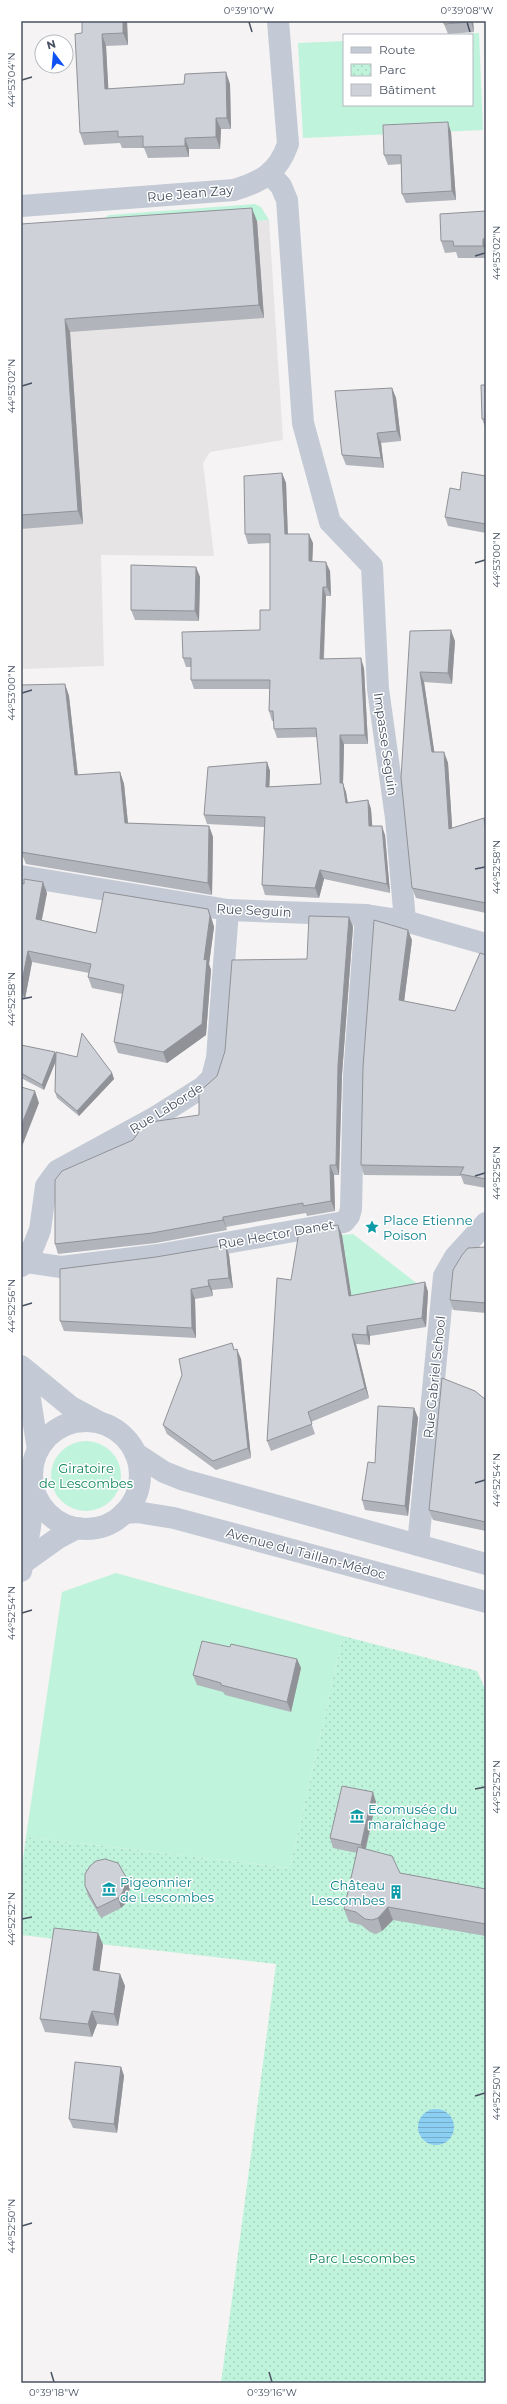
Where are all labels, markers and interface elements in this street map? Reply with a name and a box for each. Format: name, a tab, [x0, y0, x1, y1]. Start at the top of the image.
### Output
text: 0°39'10"W	[224, 4, 274, 17]
text: 0°39'08"W	[441, 4, 493, 17]
north arrow	[34, 34, 74, 74]
legend	[343, 34, 473, 106]
text: N	[45, 36, 57, 52]
text: Route	[379, 42, 415, 57]
text: 44°53'04"N	[5, 52, 18, 108]
text: Parc	[379, 62, 406, 77]
text: Bâtiment	[379, 82, 436, 97]
street label: Rue Jean Zay	[146, 181, 235, 205]
text: 44°53'02"N	[490, 226, 503, 280]
text: 44°53'02"N	[5, 359, 18, 413]
text: 44°53'00"N	[490, 532, 503, 588]
text: 44°53'00"N	[5, 665, 18, 721]
street label: Impasse Seguin	[371, 691, 401, 797]
text: 44°52'58"N	[490, 840, 503, 894]
street label: Rue Seguin	[216, 900, 292, 920]
text: 44°52'58"N	[5, 972, 18, 1026]
street label: Rue Laborde	[126, 1079, 206, 1137]
text: 44°52'56"N	[490, 1146, 503, 1200]
place label: Place Etienne Poison	[383, 1212, 473, 1243]
street label: Rue Hector Danet	[217, 1216, 335, 1252]
place icon: Place Etienne Poison	[364, 1219, 380, 1235]
text: 44°52'56"N	[5, 1279, 18, 1333]
street label: Rue Gabriel School	[420, 1315, 448, 1439]
text: 44°52'54"N	[490, 1453, 503, 1507]
park label: Giratoire de Lescombes	[39, 1460, 133, 1491]
street label: Avenue du Taillan-Médoc	[224, 1524, 388, 1582]
text: 44°52'54"N	[5, 1586, 18, 1640]
text: 44°52'52"N	[490, 1760, 503, 1814]
place label: Ecomusée du maraîchage	[368, 1801, 457, 1832]
museum icon: Ecomusée du maraîchage	[349, 1808, 365, 1824]
place label: Pigeonnier de Lescombes	[120, 1874, 214, 1905]
place label: Château Lescombes	[311, 1877, 385, 1908]
museum icon: Pigeonnier de Lescombes	[101, 1881, 117, 1897]
building icon: Château Lescombes	[388, 1884, 404, 1900]
text: 44°52'52"N	[5, 1892, 18, 1946]
text: 44°52'50"N	[490, 2066, 503, 2120]
text: 44°52'50"N	[5, 2199, 18, 2253]
park label: Parc Lescombes	[309, 2250, 415, 2266]
text: 0°39'18"W	[29, 2386, 79, 2399]
text: 0°39'16"W	[247, 2386, 297, 2399]

